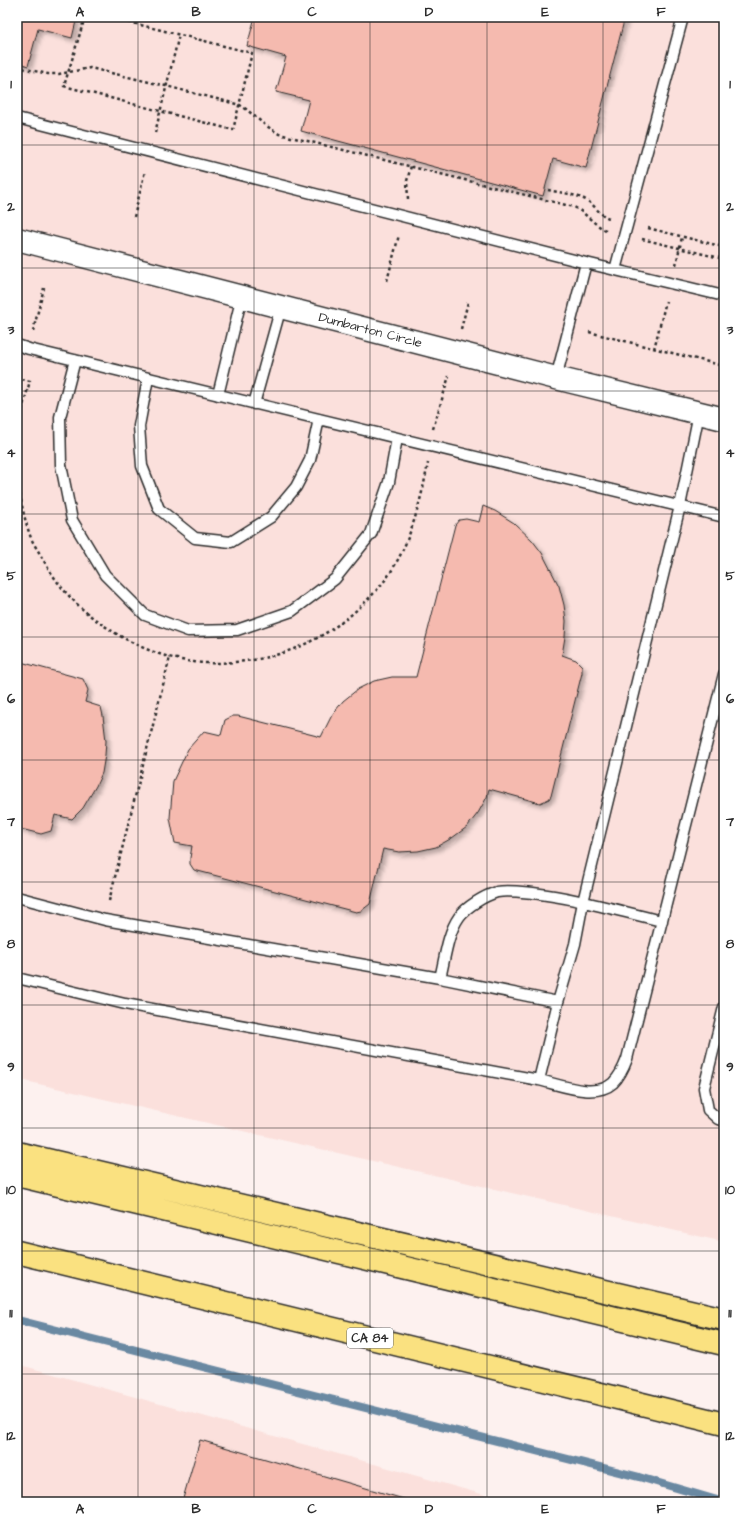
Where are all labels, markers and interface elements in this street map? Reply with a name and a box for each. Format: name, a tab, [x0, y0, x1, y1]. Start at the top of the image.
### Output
text: A	[76, 3, 85, 21]
text: B	[191, 3, 201, 21]
text: C	[307, 3, 317, 21]
text: D	[425, 3, 434, 21]
text: E	[541, 3, 549, 21]
text: F	[656, 3, 666, 21]
text: 1	[10, 75, 12, 93]
text: 1	[729, 75, 731, 93]
text: 2	[6, 198, 15, 216]
text: 2	[725, 198, 734, 216]
street label: Dumbarton Circle	[317, 308, 424, 352]
text: 3	[7, 321, 15, 339]
text: 3	[726, 321, 734, 339]
text: 4	[7, 444, 16, 462]
text: 4	[726, 444, 735, 462]
text: 5	[6, 567, 16, 585]
text: 5	[725, 567, 735, 585]
text: 6	[7, 690, 16, 708]
text: 6	[726, 690, 735, 708]
text: 7	[6, 813, 16, 831]
text: 7	[725, 813, 735, 831]
text: 8	[7, 935, 16, 953]
text: 8	[726, 935, 735, 953]
text: 9	[7, 1058, 15, 1076]
text: 9	[726, 1058, 734, 1076]
text: 10	[6, 1181, 17, 1199]
text: 10	[725, 1181, 736, 1199]
text: 11	[9, 1304, 13, 1322]
text: 11	[728, 1304, 732, 1322]
road number: CA 84	[347, 1328, 393, 1348]
text: 12	[6, 1427, 16, 1445]
text: 12	[725, 1427, 735, 1445]
text: A	[76, 1500, 85, 1518]
text: B	[191, 1500, 201, 1518]
text: C	[307, 1500, 317, 1518]
text: D	[425, 1500, 434, 1518]
text: E	[541, 1500, 549, 1518]
text: F	[656, 1500, 666, 1518]

